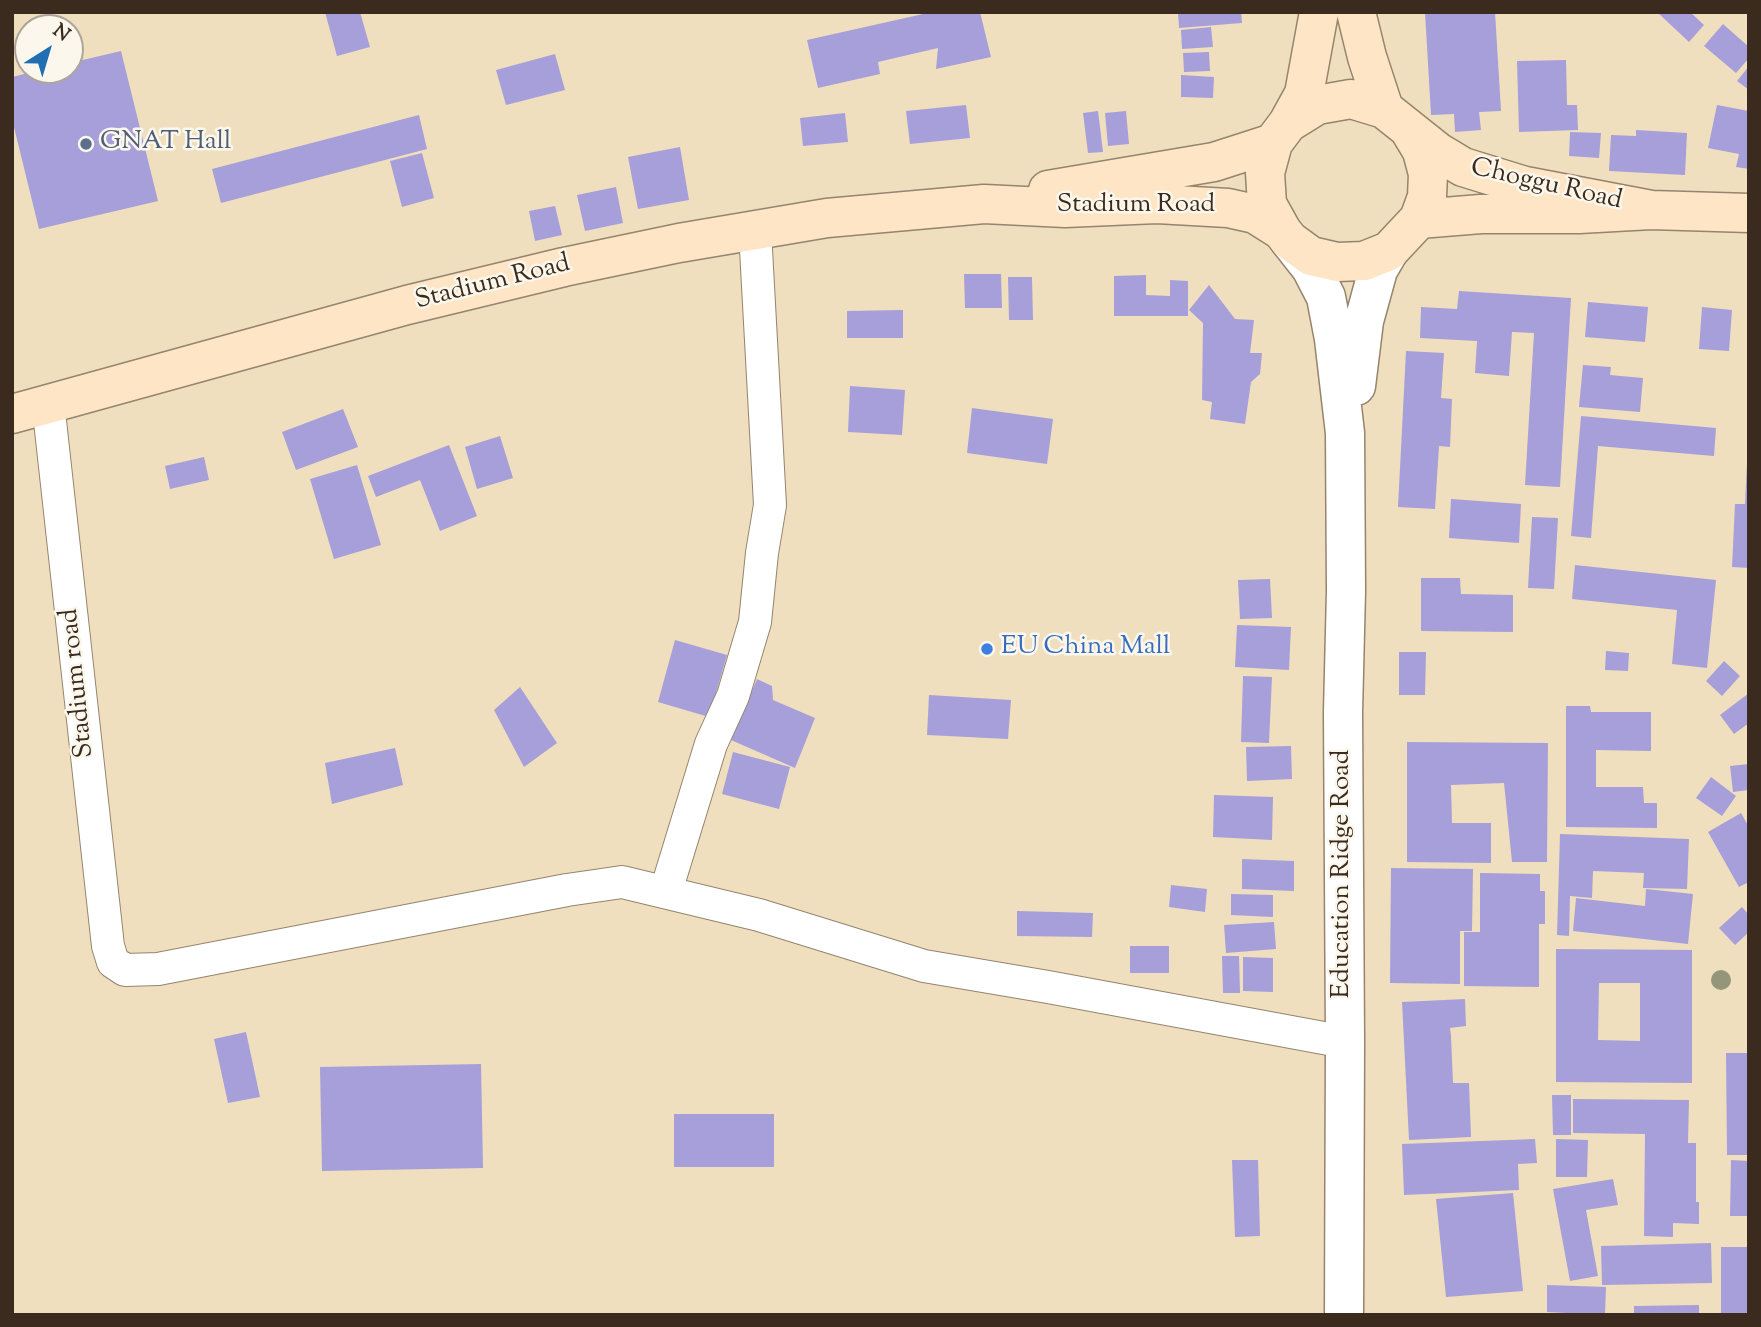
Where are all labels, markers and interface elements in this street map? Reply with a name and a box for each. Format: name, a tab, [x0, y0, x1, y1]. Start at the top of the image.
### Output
north arrow	[14, 14, 84, 84]
text: N	[47, 18, 75, 49]
place label: GNAT Hall	[100, 128, 231, 160]
marker: GNAT Hall	[78, 136, 94, 152]
street label: Choggu Road	[1467, 153, 1625, 219]
street label: Stadium Road	[1057, 191, 1215, 223]
street label: Stadium Road	[412, 250, 574, 318]
street label: Stadium road	[56, 607, 102, 759]
place label: EU China Mall	[1001, 633, 1170, 665]
marker: EU China Mall	[979, 641, 995, 657]
street label: Education Ridge Road	[1328, 750, 1360, 998]

